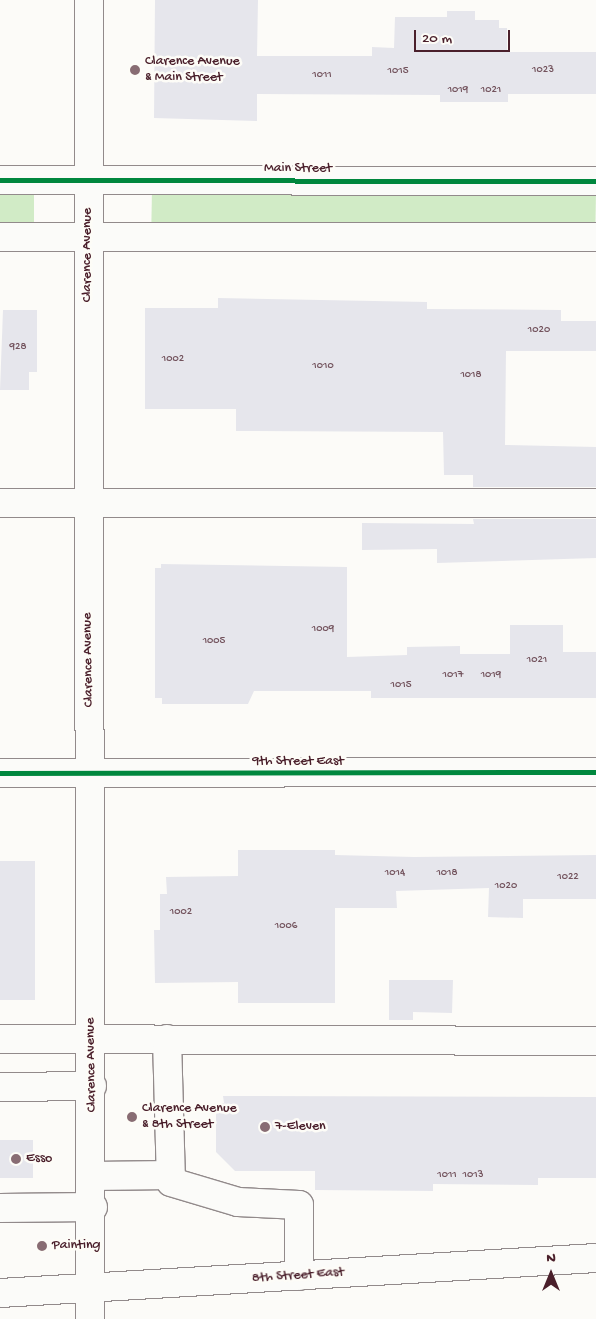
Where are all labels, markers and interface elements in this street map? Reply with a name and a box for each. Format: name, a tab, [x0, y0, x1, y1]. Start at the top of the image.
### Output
scale bar	[416, 20, 512, 52]
text: 20 m	[422, 30, 452, 48]
place label: Clarence Avenue & Main Street	[145, 54, 240, 86]
house number: 1023	[532, 63, 554, 77]
marker: Clarence Avenue & Main Street	[129, 64, 141, 76]
house number: 1015	[388, 64, 408, 78]
house number: 1011	[312, 68, 332, 82]
house number: 1019	[448, 83, 468, 97]
house number: 1021	[481, 83, 501, 97]
street label: Main Street	[264, 161, 332, 177]
street label: Clarence Avenue	[80, 208, 96, 302]
house number: 1020	[528, 323, 550, 337]
house number: 928	[10, 340, 26, 354]
house number: 1002	[162, 352, 184, 366]
house number: 1010	[312, 359, 334, 373]
house number: 1018	[460, 368, 482, 382]
street label: Clarence Avenue	[80, 613, 98, 707]
house number: 1009	[312, 622, 334, 636]
house number: 1005	[203, 634, 225, 648]
house number: 1021	[527, 653, 547, 667]
house number: 1017	[443, 668, 463, 682]
house number: 1019	[481, 668, 501, 682]
house number: 1015	[391, 678, 411, 692]
street label: 9th Street East	[252, 754, 344, 770]
house number: 1014	[385, 866, 405, 880]
house number: 1018	[436, 866, 458, 880]
house number: 1022	[557, 870, 579, 884]
house number: 1020	[495, 879, 517, 893]
house number: 1002	[170, 905, 192, 919]
house number: 1006	[275, 919, 297, 933]
street label: Clarence Avenue	[83, 1018, 101, 1112]
place label: Clarence Avenue & 8th Street	[142, 1101, 237, 1134]
marker: Clarence Avenue & 8th Street	[126, 1111, 138, 1123]
place label: 7-Eleven	[275, 1119, 326, 1135]
marker: 7-Eleven	[259, 1121, 271, 1133]
place label: Esso	[26, 1151, 52, 1167]
marker: Esso	[10, 1153, 22, 1165]
house number: 1011	[437, 1168, 457, 1182]
house number: 1013	[463, 1168, 483, 1182]
place label: Painting	[52, 1238, 101, 1254]
marker: Painting	[36, 1240, 48, 1252]
north arrow	[526, 1249, 576, 1299]
text: N	[546, 1250, 556, 1267]
street label: 8th Street East	[251, 1264, 345, 1288]

